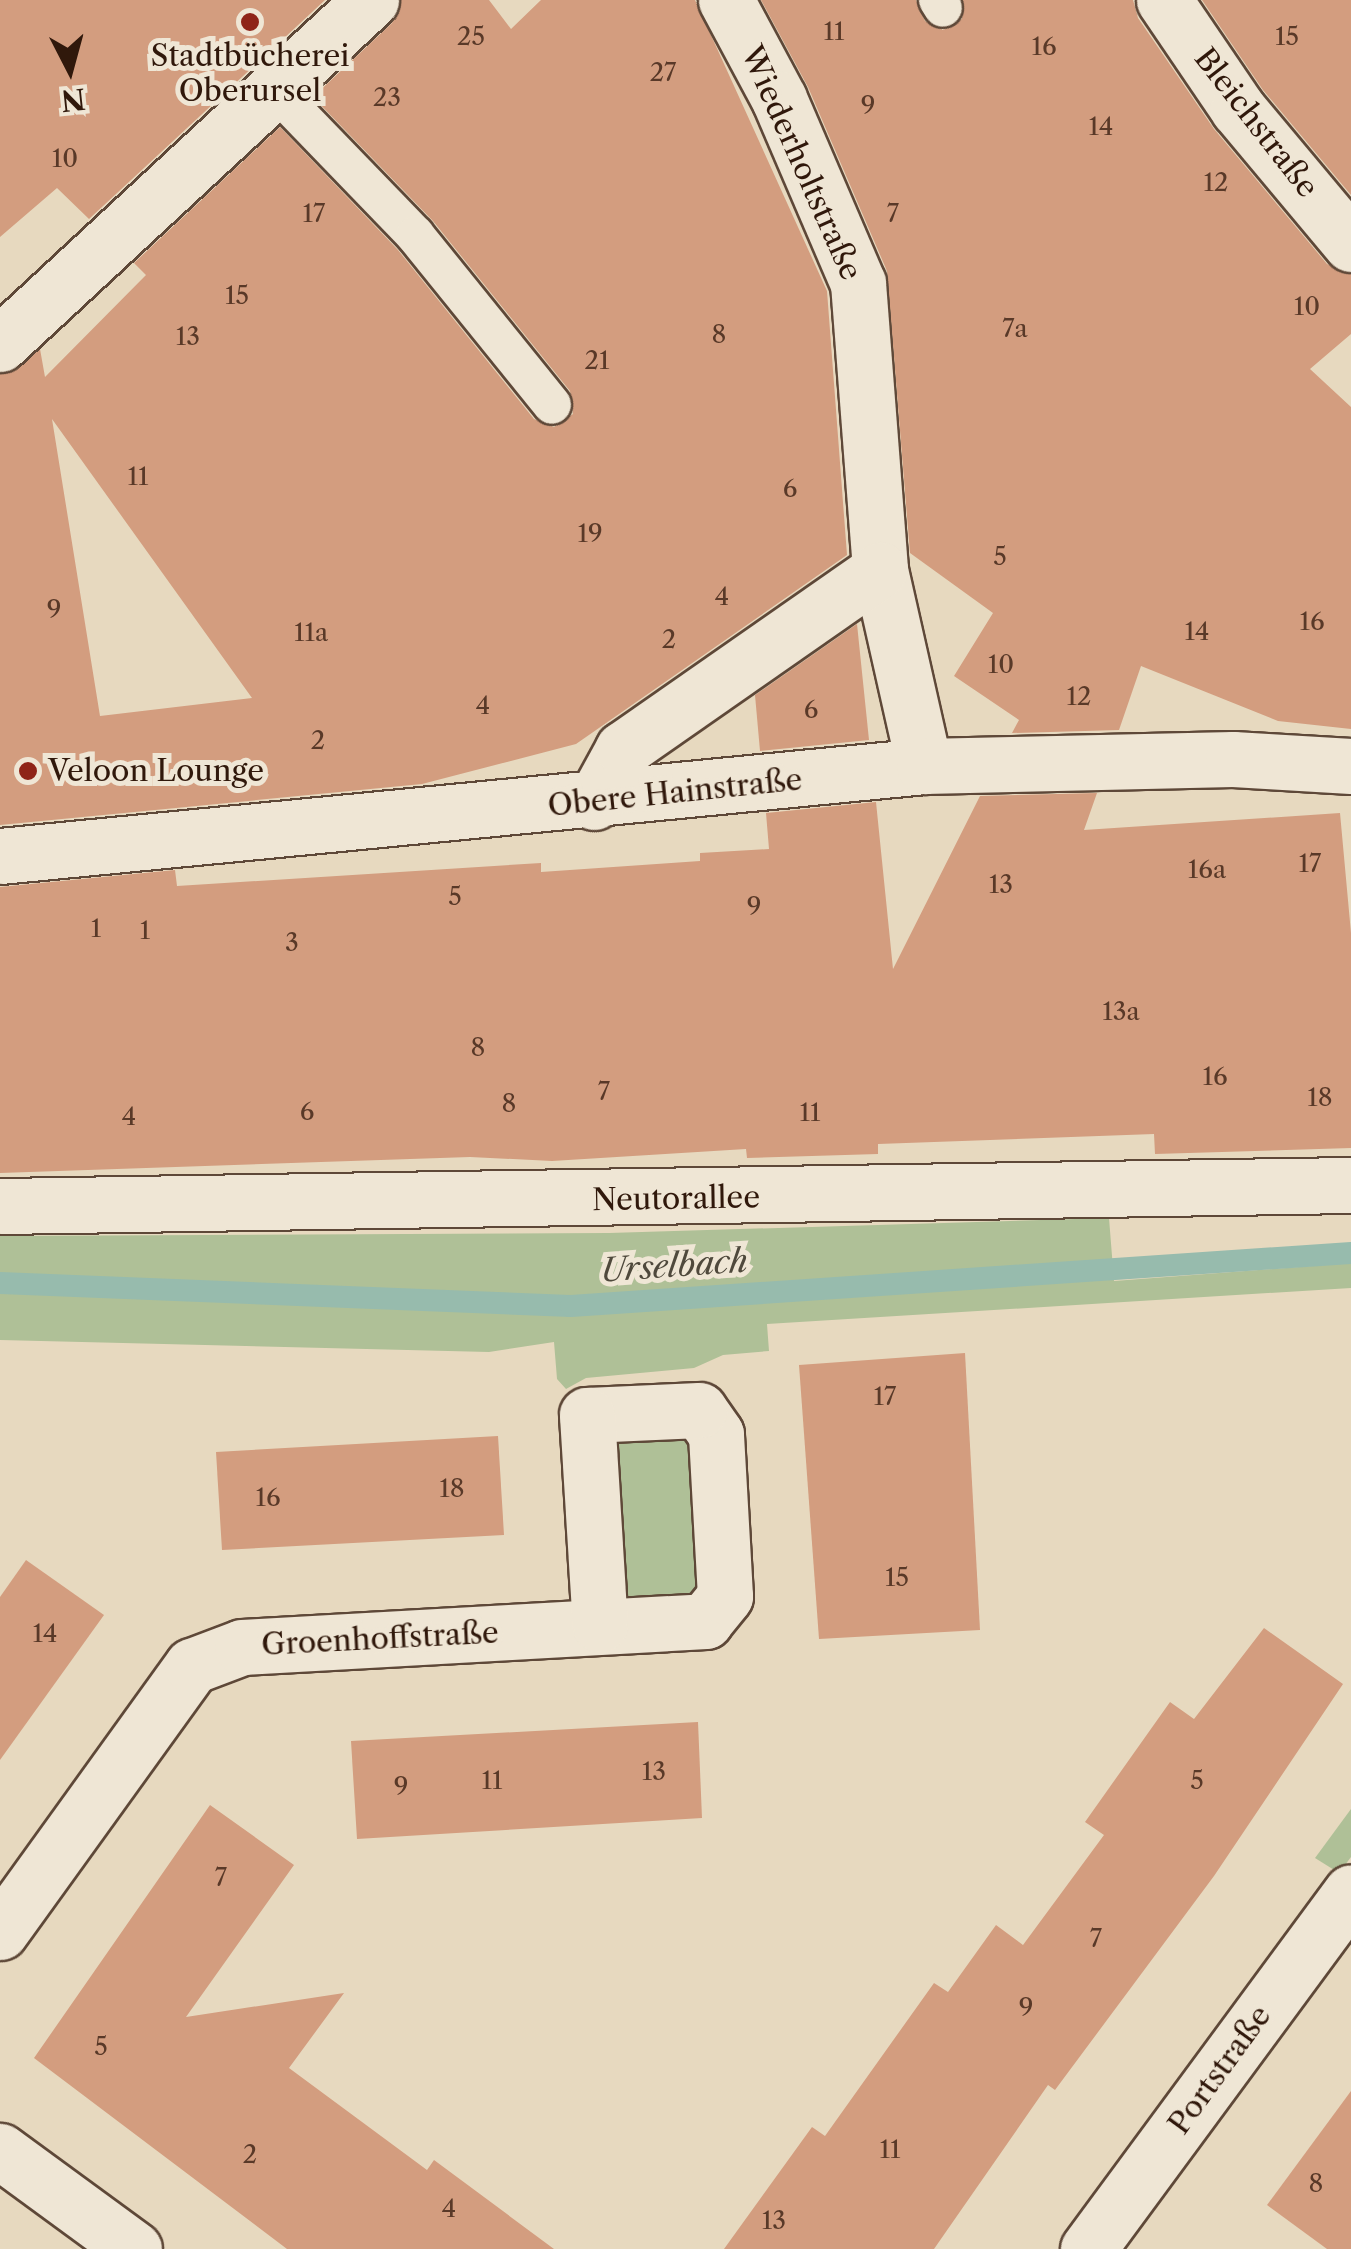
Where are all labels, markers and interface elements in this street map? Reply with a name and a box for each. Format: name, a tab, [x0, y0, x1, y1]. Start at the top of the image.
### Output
marker: Stadtbücherei Oberursel	[239, 11, 261, 33]
house number: 11	[823, 17, 845, 47]
north arrow	[20, 20, 120, 120]
house number: 25	[457, 22, 485, 52]
house number: 15	[1275, 22, 1299, 52]
house number: 16	[1031, 32, 1057, 62]
place label: Stadtbücherei Oberursel	[151, 38, 349, 108]
street label: Wiederholtstraße	[733, 40, 869, 286]
street label: Bleichstraße	[1187, 41, 1325, 205]
house number: 27	[650, 58, 676, 88]
text: N	[59, 82, 87, 118]
house number: 23	[373, 83, 401, 113]
house number: 9	[861, 91, 875, 121]
house number: 14	[1089, 112, 1113, 142]
house number: 10	[52, 144, 78, 174]
house number: 12	[1204, 168, 1228, 198]
house number: 17	[303, 199, 325, 229]
house number: 7	[887, 199, 899, 229]
house number: 15	[225, 281, 249, 311]
house number: 10	[1294, 292, 1320, 322]
house number: 7a	[1002, 314, 1028, 344]
house number: 8	[712, 320, 726, 350]
house number: 13	[176, 322, 200, 352]
house number: 21	[585, 346, 609, 376]
house number: 11	[127, 462, 149, 492]
house number: 6	[783, 474, 797, 504]
house number: 19	[577, 519, 603, 549]
house number: 5	[993, 542, 1007, 572]
house number: 4	[715, 582, 729, 612]
house number: 9	[47, 595, 61, 625]
house number: 16	[1299, 607, 1325, 637]
house number: 14	[1185, 617, 1209, 647]
house number: 11a	[294, 618, 328, 648]
house number: 2	[662, 625, 676, 655]
house number: 10	[988, 650, 1014, 680]
house number: 12	[1067, 682, 1091, 712]
house number: 4	[476, 691, 490, 721]
house number: 6	[804, 695, 818, 725]
house number: 2	[311, 726, 325, 756]
place label: Veloon Lounge	[48, 753, 264, 789]
marker: Veloon Lounge	[17, 760, 39, 782]
street label: Obere Hainstraße	[546, 762, 804, 824]
house number: 17	[1299, 849, 1321, 879]
house number: 16a	[1188, 855, 1226, 885]
house number: 13	[989, 870, 1013, 900]
house number: 5	[448, 882, 462, 912]
house number: 9	[747, 892, 761, 922]
house number: 1	[91, 914, 101, 944]
house number: 1	[140, 916, 150, 946]
house number: 3	[285, 928, 299, 958]
house number: 13a	[1102, 997, 1140, 1027]
house number: 8	[471, 1033, 485, 1063]
house number: 16	[1202, 1062, 1228, 1092]
house number: 7	[598, 1077, 610, 1107]
house number: 18	[1307, 1083, 1333, 1113]
house number: 8	[502, 1089, 516, 1119]
house number: 6	[300, 1097, 314, 1127]
house number: 11	[799, 1098, 821, 1128]
house number: 4	[122, 1102, 136, 1132]
street label: Neutorallee	[592, 1180, 760, 1218]
water label: Urselbach	[599, 1242, 749, 1290]
house number: 17	[874, 1382, 896, 1412]
house number: 18	[439, 1474, 465, 1504]
house number: 16	[255, 1483, 281, 1513]
house number: 15	[885, 1563, 909, 1593]
street label: Groenhoffstraße	[260, 1615, 500, 1663]
house number: 14	[33, 1619, 57, 1649]
house number: 13	[642, 1757, 666, 1787]
house number: 11	[481, 1766, 503, 1796]
house number: 5	[1190, 1766, 1204, 1796]
house number: 9	[394, 1772, 408, 1802]
house number: 7	[215, 1863, 227, 1893]
house number: 7	[1090, 1924, 1102, 1954]
house number: 9	[1019, 1993, 1033, 2023]
street label: Portstraße	[1161, 1999, 1279, 2141]
house number: 5	[94, 2032, 108, 2062]
house number: 11	[879, 2135, 901, 2165]
house number: 2	[243, 2140, 257, 2170]
house number: 8	[1309, 2169, 1323, 2199]
house number: 4	[442, 2194, 456, 2224]
house number: 13	[762, 2206, 786, 2236]

